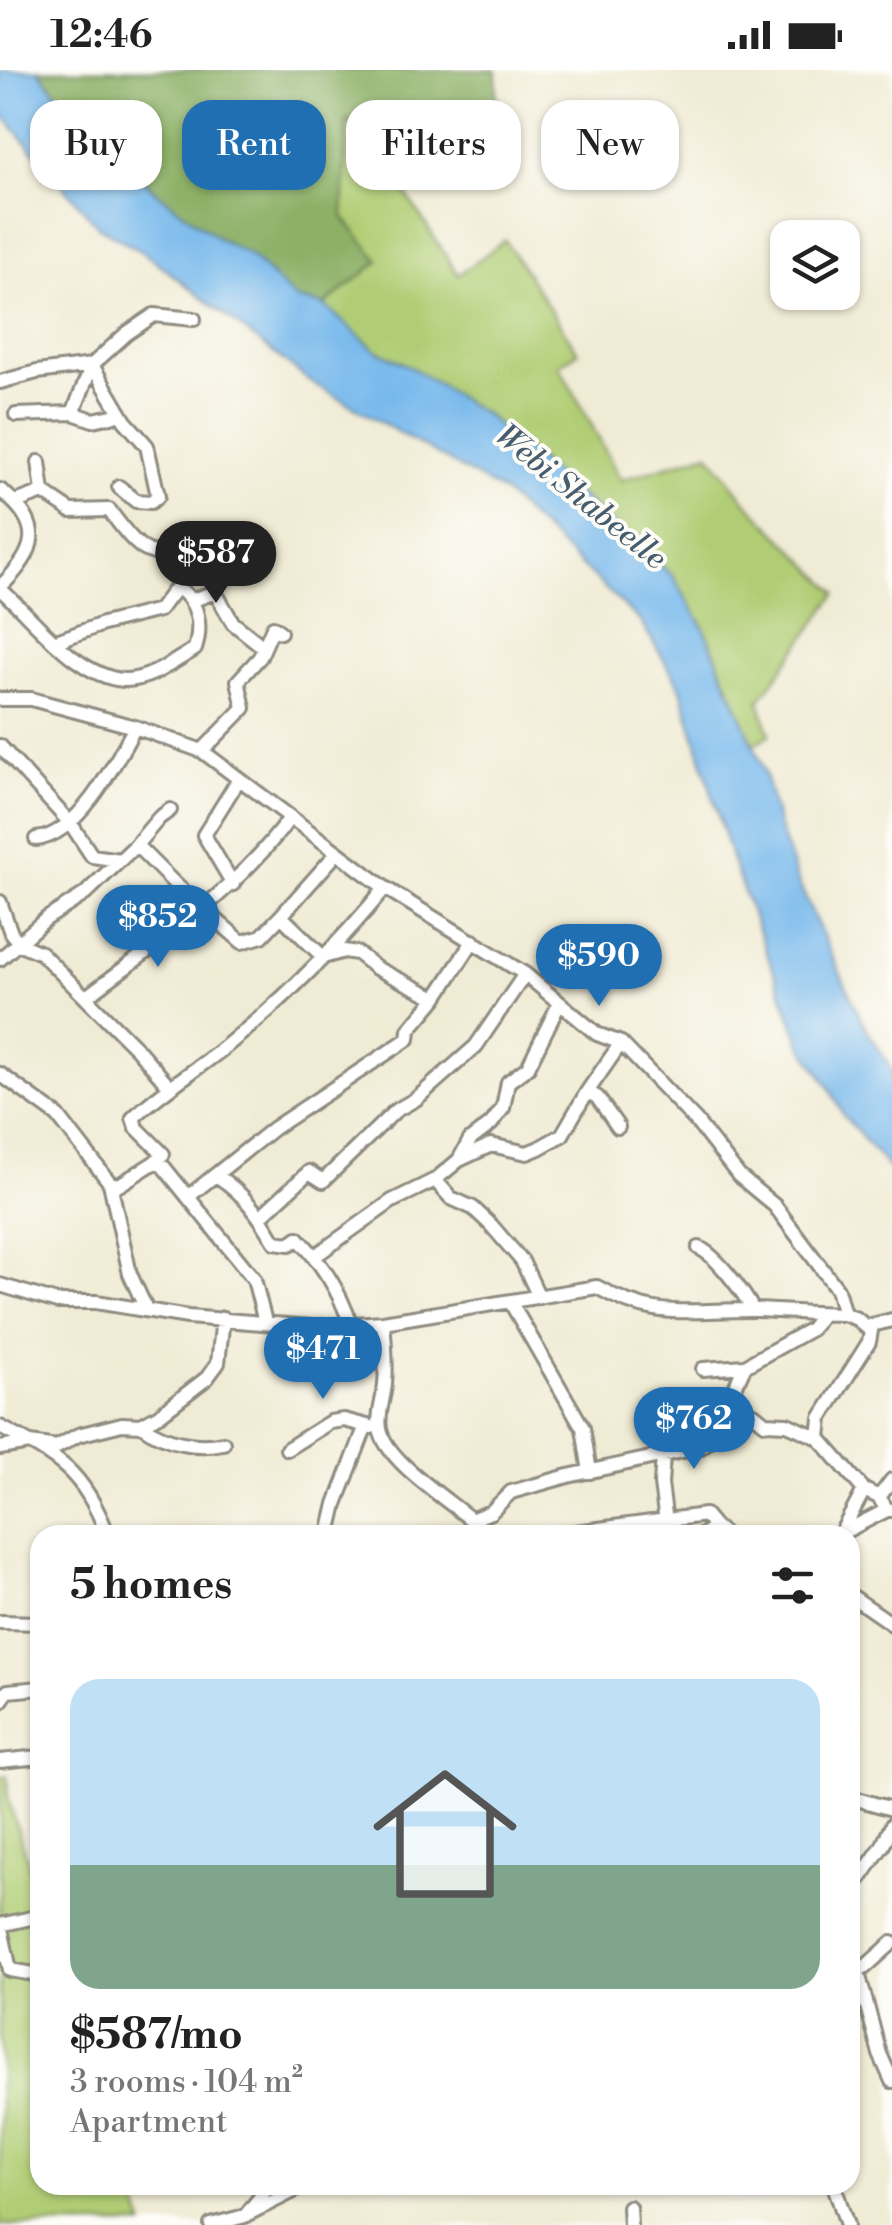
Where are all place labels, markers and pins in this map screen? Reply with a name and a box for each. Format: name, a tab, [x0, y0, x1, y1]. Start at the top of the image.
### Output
pin: $587	[157, 521, 275, 606]
pin: $852	[99, 885, 217, 970]
pin: $590	[540, 924, 658, 1009]
pin: $471	[264, 1317, 382, 1402]
pin: $762	[635, 1387, 753, 1472]

